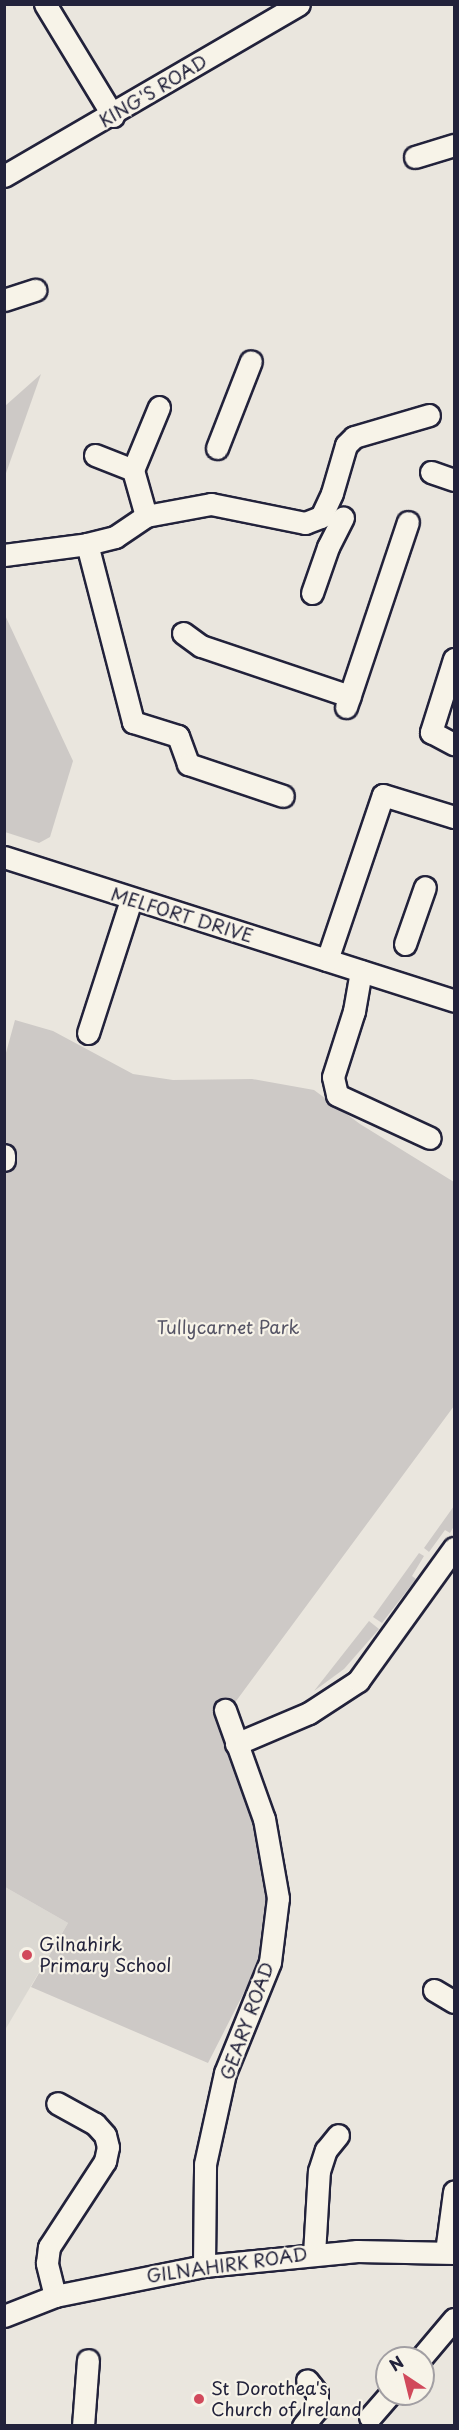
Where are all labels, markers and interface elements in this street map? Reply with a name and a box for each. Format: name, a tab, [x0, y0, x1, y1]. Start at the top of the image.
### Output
street label: KING'S ROAD	[95, 50, 211, 132]
street label: MELFORT DRIVE	[109, 883, 255, 947]
park label: Tullycarnet Park	[156, 1316, 300, 1338]
place label: Gilnahirk Primary School	[39, 1934, 172, 1976]
marker: Gilnahirk Primary School	[20, 1948, 34, 1962]
street label: GEARY ROAD	[216, 1959, 278, 2083]
street label: GILNAHIRK ROAD	[144, 2243, 310, 2287]
north arrow	[375, 2346, 435, 2406]
text: N	[384, 2349, 408, 2376]
place label: St Dorothea's Church of Ireland	[211, 2378, 361, 2420]
marker: St Dorothea's Church of Ireland	[192, 2392, 206, 2406]

